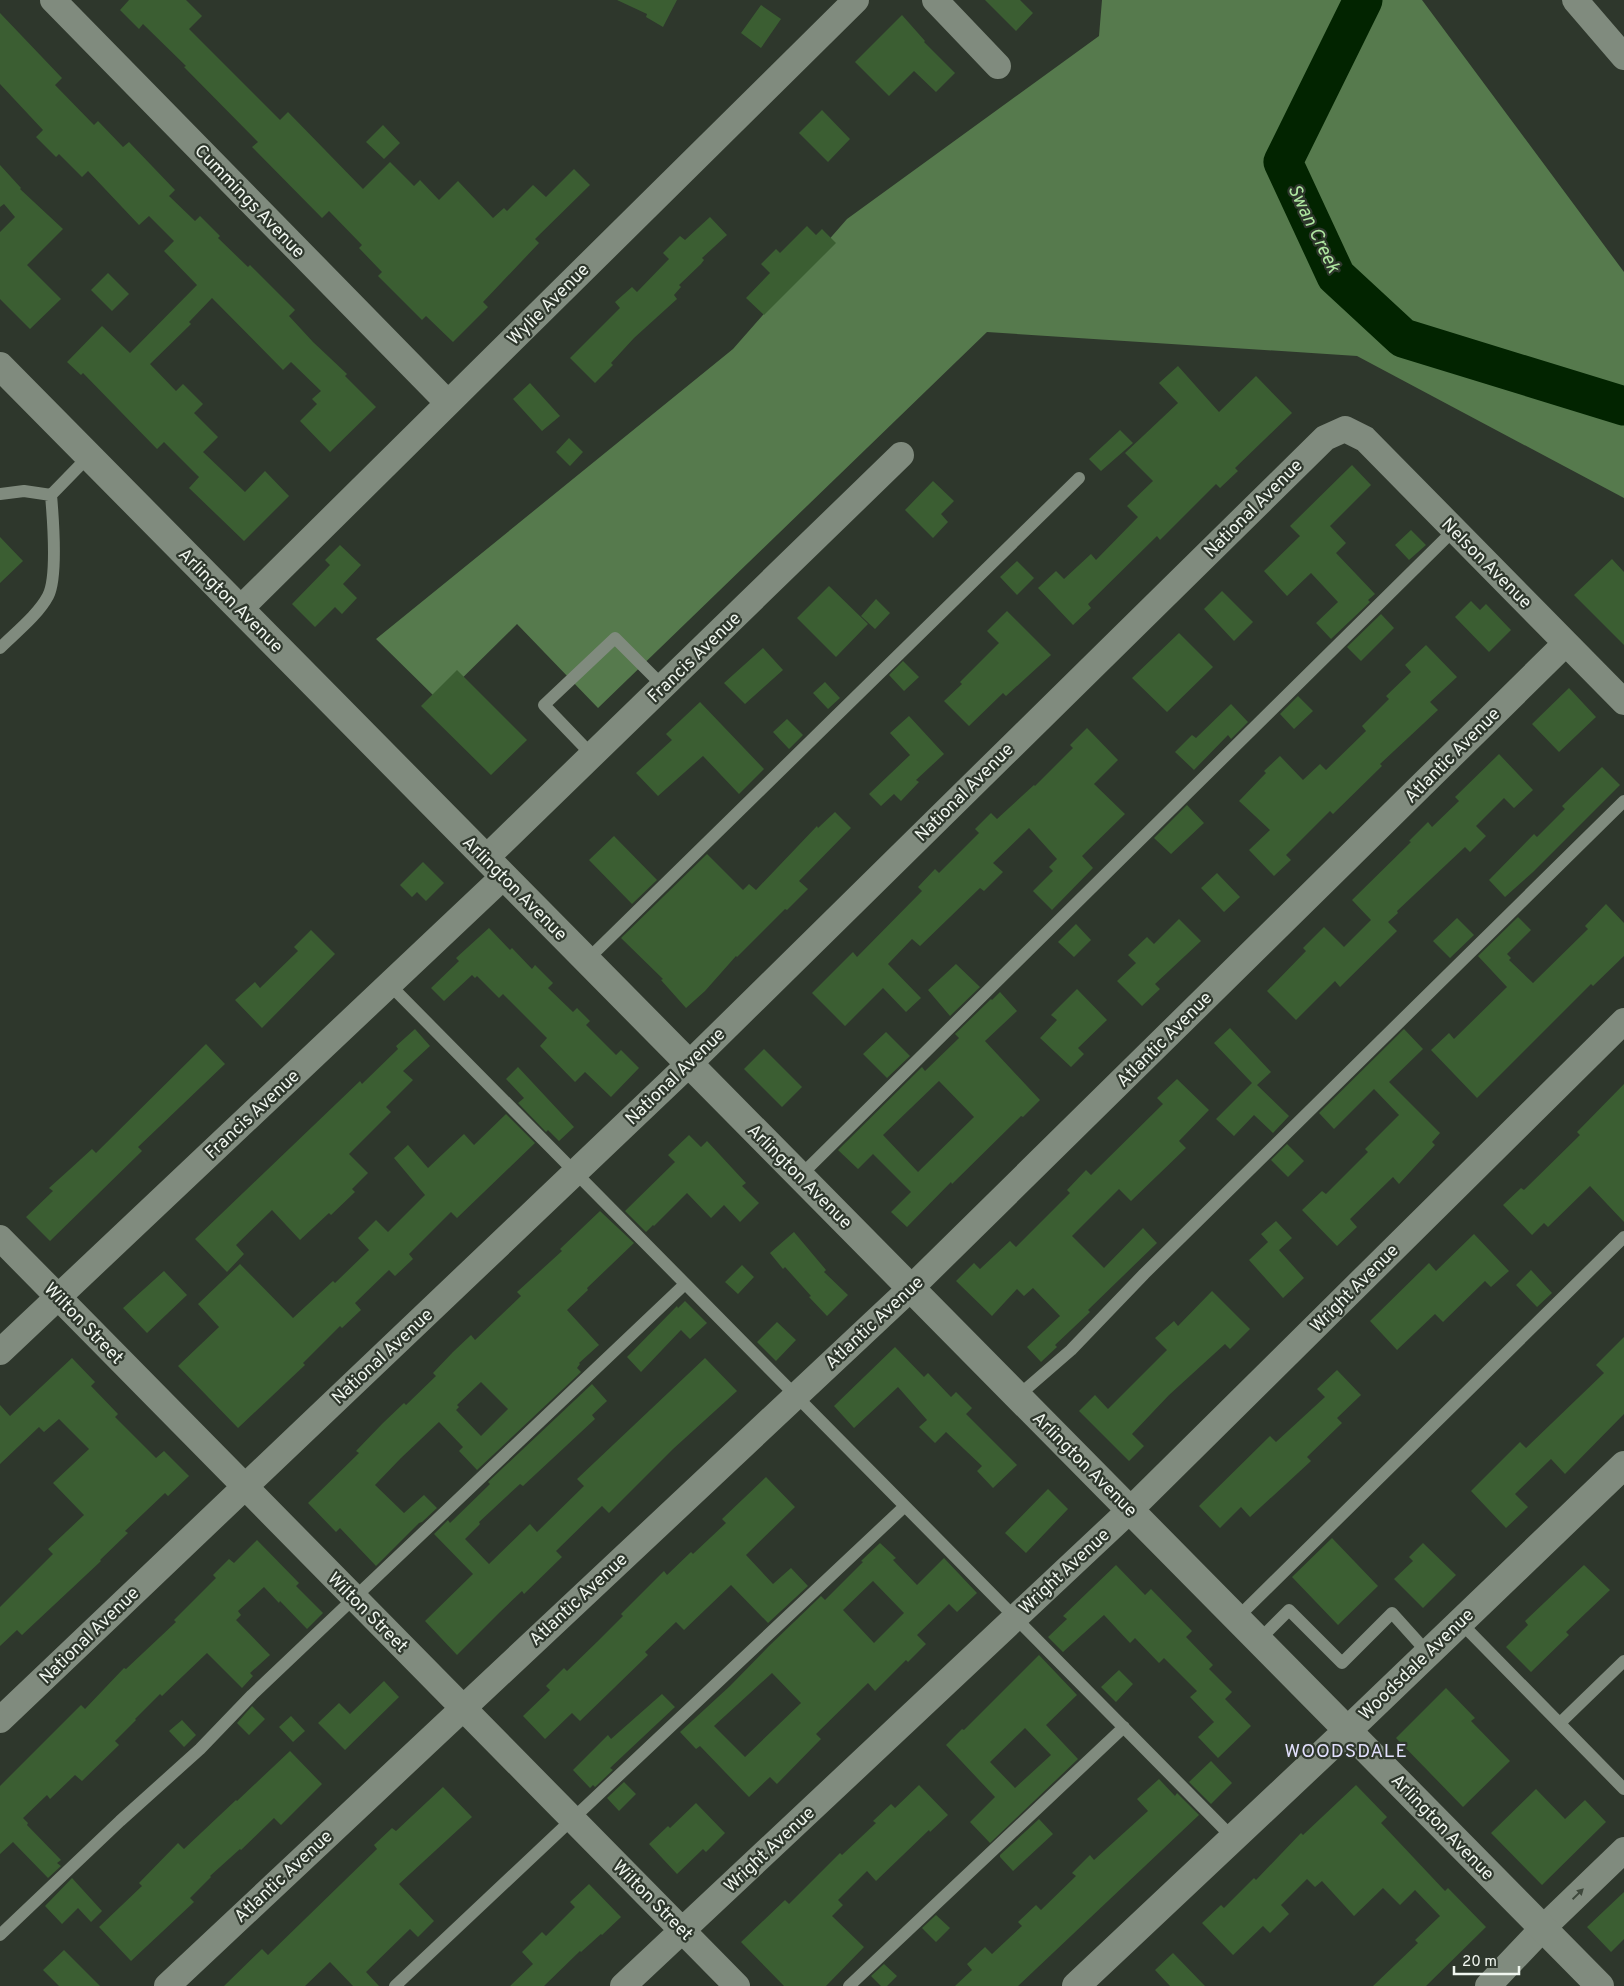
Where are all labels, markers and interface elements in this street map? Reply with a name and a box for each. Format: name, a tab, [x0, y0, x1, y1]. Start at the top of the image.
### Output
street label: Cummings Avenue	[189, 140, 309, 264]
water label: Swan Creek	[1281, 181, 1345, 278]
street label: Wylie Avenue	[503, 259, 595, 351]
street label: National Avenue	[1200, 455, 1308, 563]
street label: Nelson Avenue	[1436, 514, 1536, 614]
street label: Arlington Avenue	[173, 544, 287, 658]
street label: Francis Avenue	[643, 608, 747, 708]
street label: Atlantic Avenue	[1400, 703, 1506, 809]
street label: National Avenue	[911, 739, 1019, 847]
street label: Arlington Avenue	[457, 832, 571, 946]
street label: Atlantic Avenue	[1112, 987, 1218, 1093]
street label: National Avenue	[621, 1023, 731, 1131]
street label: Francis Avenue	[201, 1065, 305, 1165]
street label: Arlington Avenue	[742, 1120, 856, 1234]
street label: Wright Avenue	[1306, 1240, 1404, 1338]
street label: Atlantic Avenue	[821, 1272, 929, 1375]
street label: Wilton Street	[38, 1278, 128, 1370]
street label: National Avenue	[327, 1304, 439, 1410]
street label: Arlington Avenue	[1027, 1408, 1141, 1522]
street label: Wright Avenue	[1015, 1524, 1115, 1620]
street label: Atlantic Avenue	[525, 1549, 633, 1652]
street label: Wilton Street	[322, 1568, 412, 1658]
street label: National Avenue	[35, 1582, 145, 1690]
street label: Woodsdale Avenue	[1355, 1604, 1480, 1726]
district label: WOODSDALE	[1284, 1740, 1408, 1764]
street label: Arlington Avenue	[1385, 1770, 1499, 1886]
street label: Wright Avenue	[720, 1802, 820, 1898]
street label: Atlantic Avenue	[230, 1826, 338, 1929]
street label: Wilton Street	[607, 1856, 697, 1946]
one-way arrow	[1572, 1888, 1584, 1900]
scale bar	[1454, 1944, 1519, 1976]
text: 20 m	[1462, 1953, 1497, 1972]

